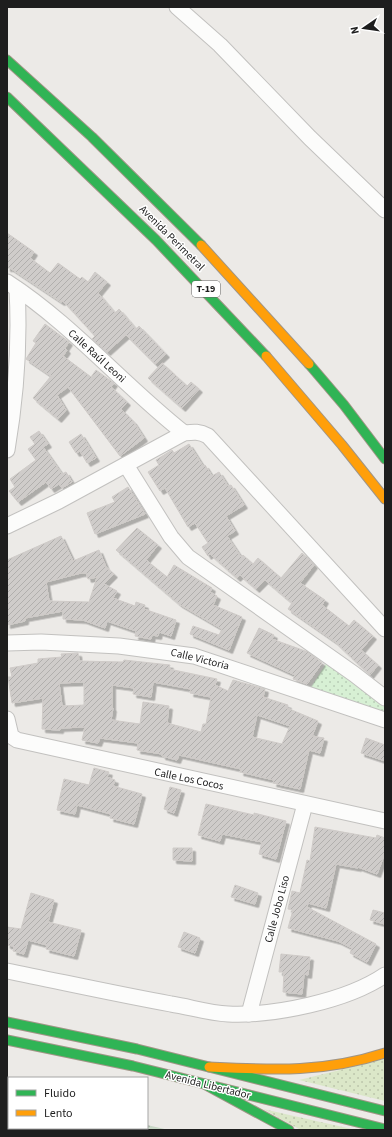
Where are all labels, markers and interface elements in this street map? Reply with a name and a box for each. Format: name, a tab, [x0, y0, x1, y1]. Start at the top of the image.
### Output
north arrow	[344, 8, 384, 48]
text: N	[347, 25, 363, 35]
street label: Avenida Perimetral	[136, 202, 208, 274]
road number: T-19	[192, 281, 220, 297]
street label: Calle Raúl Leoni	[65, 326, 129, 386]
street label: Calle Victoria	[169, 644, 231, 674]
street label: Calle Los Cocos	[153, 764, 225, 794]
street label: Calle Jobo Liso	[261, 874, 293, 944]
street label: Avenida Libertador	[164, 1067, 252, 1103]
legend	[8, 1077, 148, 1129]
text: Fluido	[44, 1085, 76, 1102]
text: Lento	[44, 1105, 73, 1122]

